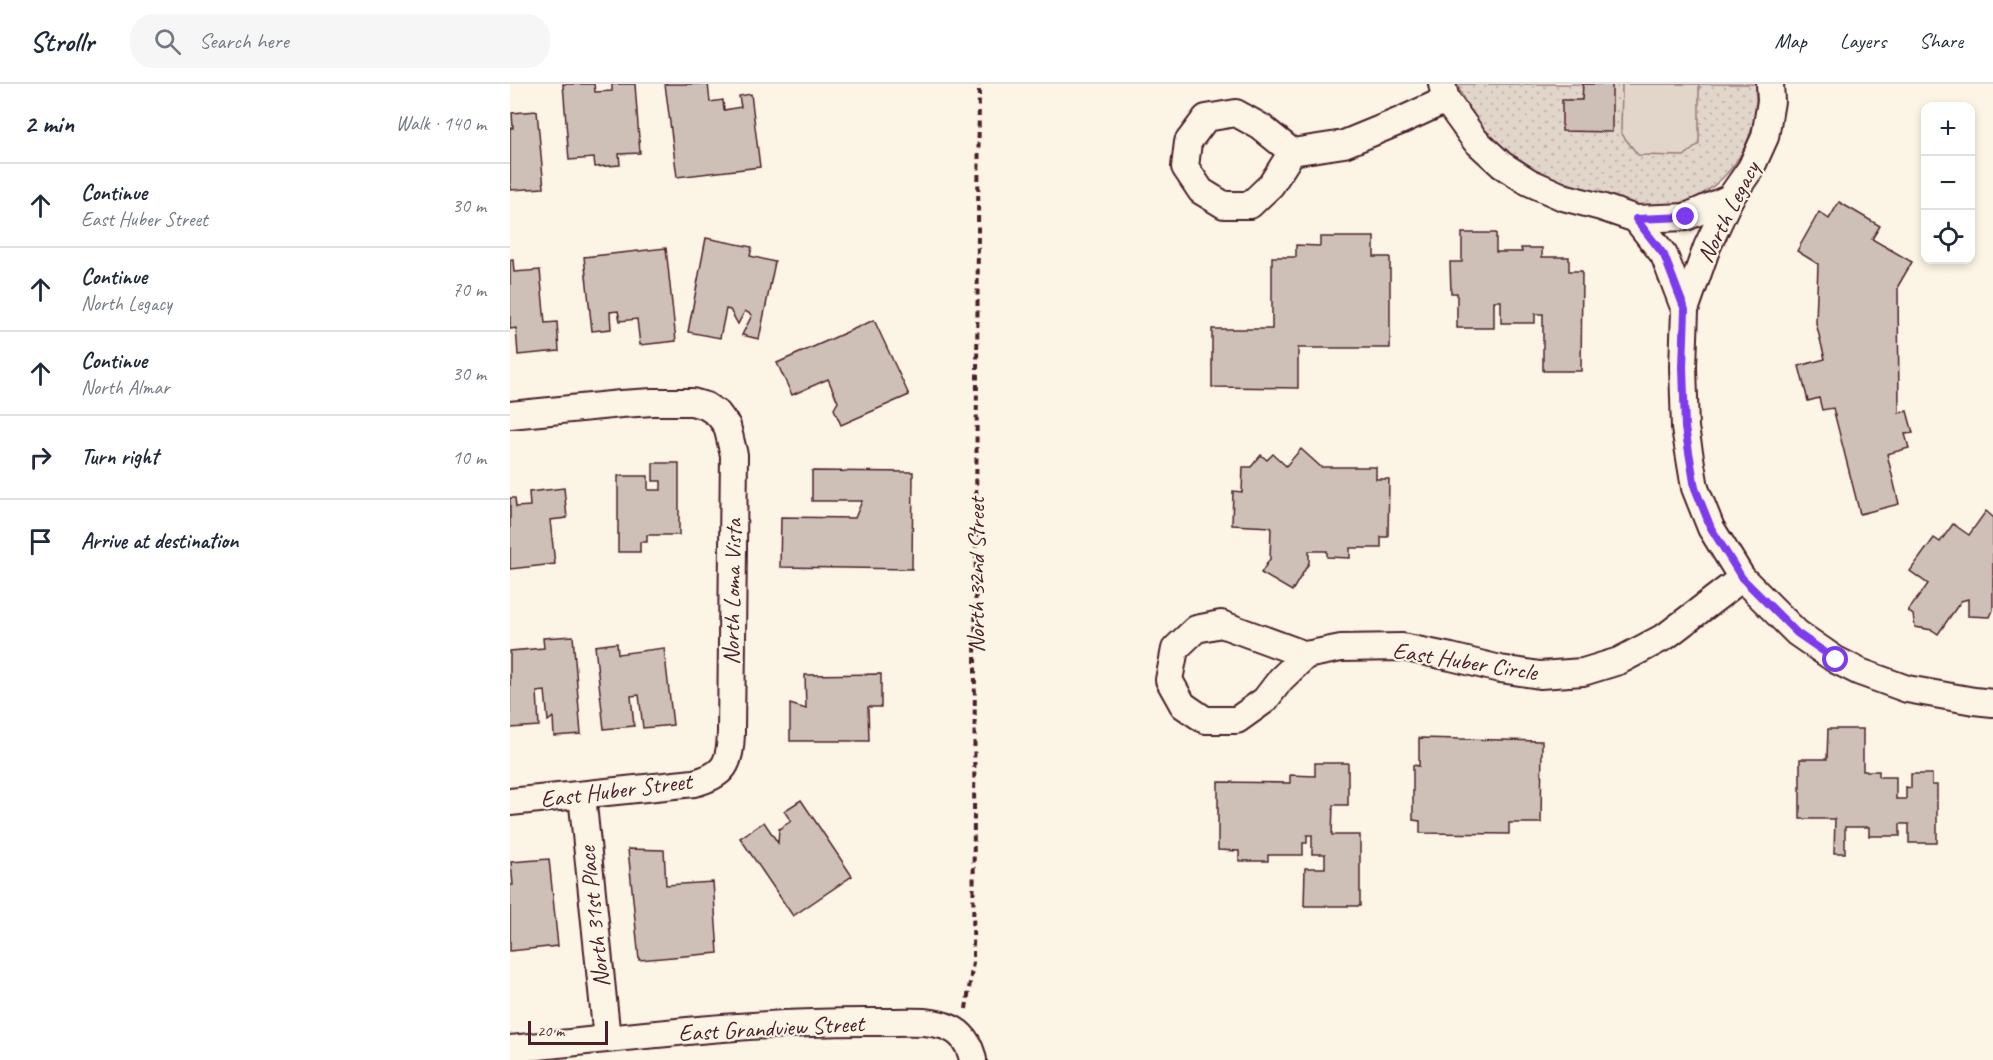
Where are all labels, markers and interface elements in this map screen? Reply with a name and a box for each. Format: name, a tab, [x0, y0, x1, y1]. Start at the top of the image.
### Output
search box	[130, 14, 550, 68]
text: Strollr	[30, 24, 94, 59]
icon: search	[151, 25, 184, 58]
text: Search here	[199, 27, 289, 55]
text: Map	[1774, 28, 1807, 54]
text: Layers	[1840, 28, 1886, 54]
text: Share	[1919, 28, 1963, 54]
map controls	[1921, 102, 1975, 264]
button: +	[1921, 102, 1975, 156]
text: 2 min	[24, 107, 74, 140]
text: Walk · 140 m	[396, 111, 486, 136]
street label: North Legacy	[1690, 155, 1767, 267]
button: −	[1921, 156, 1975, 210]
text: Continue	[81, 179, 147, 207]
icon: ahead	[24, 189, 57, 222]
text: 30 m	[452, 193, 486, 218]
route end	[1672, 203, 1698, 229]
text: East Huber Street	[81, 207, 208, 232]
button: locate	[1921, 210, 1975, 264]
text: Continue	[81, 263, 147, 291]
icon: ahead	[24, 273, 57, 306]
text: 70 m	[452, 277, 486, 302]
text: North Legacy	[81, 291, 172, 316]
text: Continue	[81, 347, 147, 375]
icon: ahead	[24, 357, 57, 390]
text: 30 m	[452, 361, 486, 386]
text: North Almar	[81, 375, 169, 400]
icon: right	[24, 441, 57, 474]
text: Turn right	[81, 443, 158, 471]
text: 10 m	[452, 445, 486, 470]
street label: North 32nd Street	[961, 495, 991, 653]
street label: North Loma Vista	[716, 517, 748, 665]
icon: arrive	[24, 525, 57, 558]
text: Arrive at destination	[81, 527, 238, 555]
street label: East Huber Circle	[1391, 635, 1541, 688]
route start	[1822, 646, 1848, 672]
street label: East Huber Street	[539, 766, 695, 814]
street label: North 31st Place	[571, 843, 616, 989]
street label: East Grandview Street	[678, 1008, 866, 1048]
scale bar	[528, 1018, 608, 1046]
text: 20 m	[537, 1021, 564, 1041]

